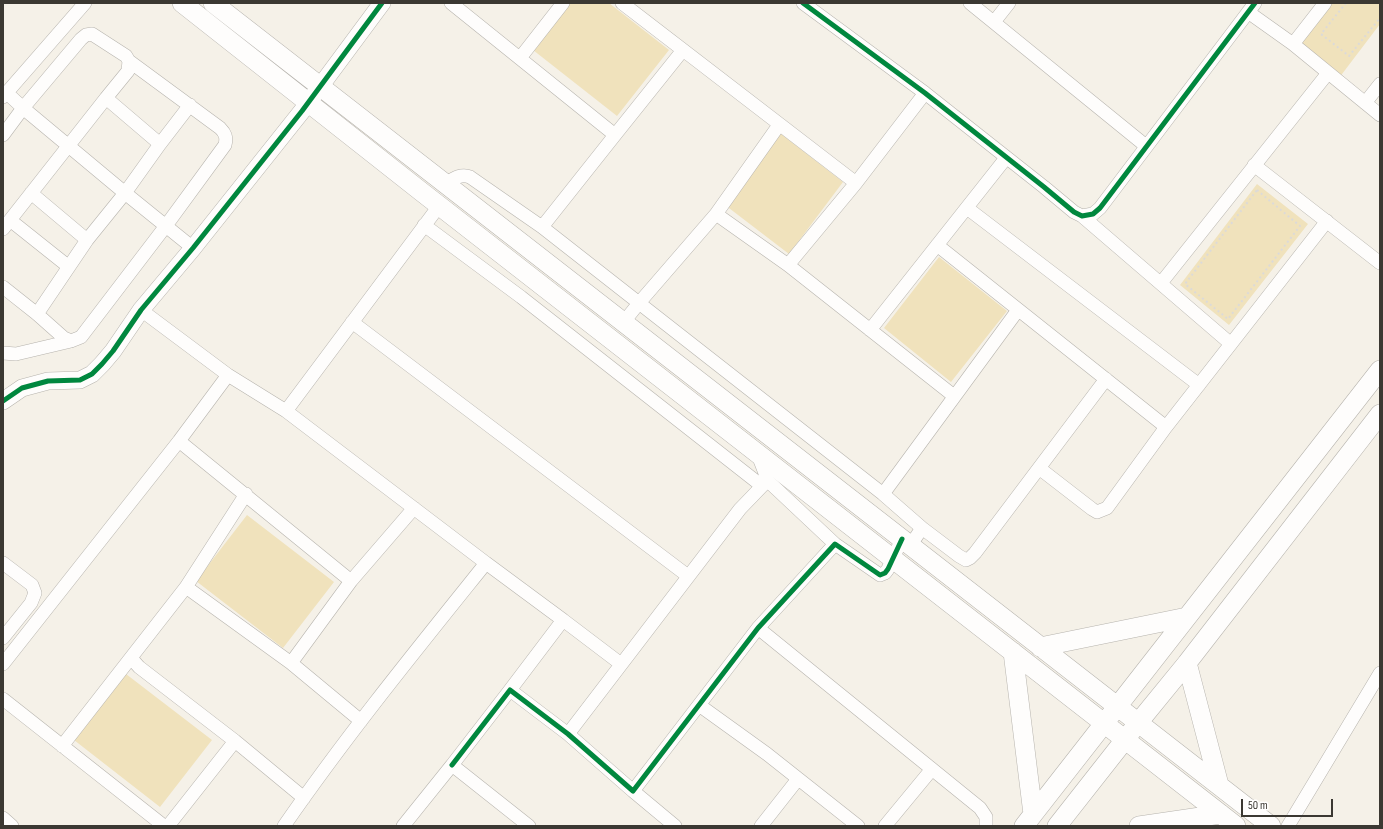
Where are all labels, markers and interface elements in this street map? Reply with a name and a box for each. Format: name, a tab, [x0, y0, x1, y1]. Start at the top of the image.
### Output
scale bar	[1243, 791, 1335, 817]
text: 50 m	[1248, 798, 1268, 813]

